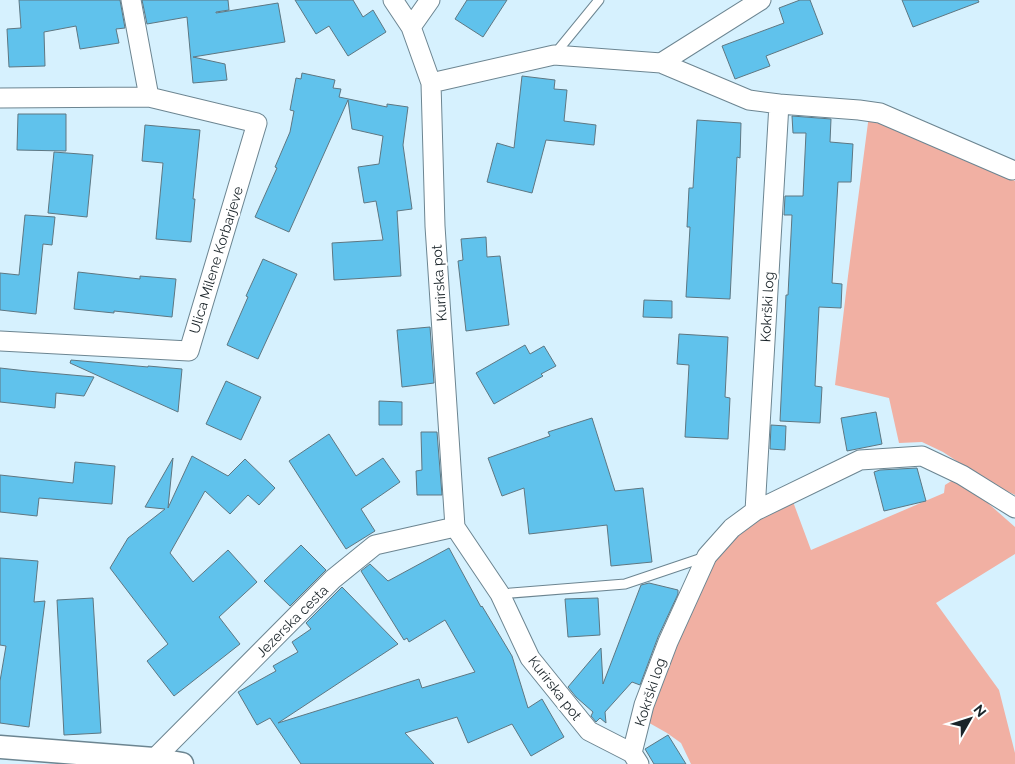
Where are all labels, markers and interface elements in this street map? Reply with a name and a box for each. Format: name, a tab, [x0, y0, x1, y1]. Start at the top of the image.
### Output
street label: Ulica Milene Korbarjeve	[186, 184, 246, 336]
street label: Kurirska pot	[428, 244, 450, 322]
street label: Kokrški log	[757, 271, 777, 343]
street label: Jezerska cesta	[253, 582, 331, 660]
street label: Kurirska pot	[525, 653, 585, 723]
street label: Kokrški log	[631, 656, 669, 728]
north arrow	[945, 694, 995, 744]
text: N	[971, 702, 990, 720]

